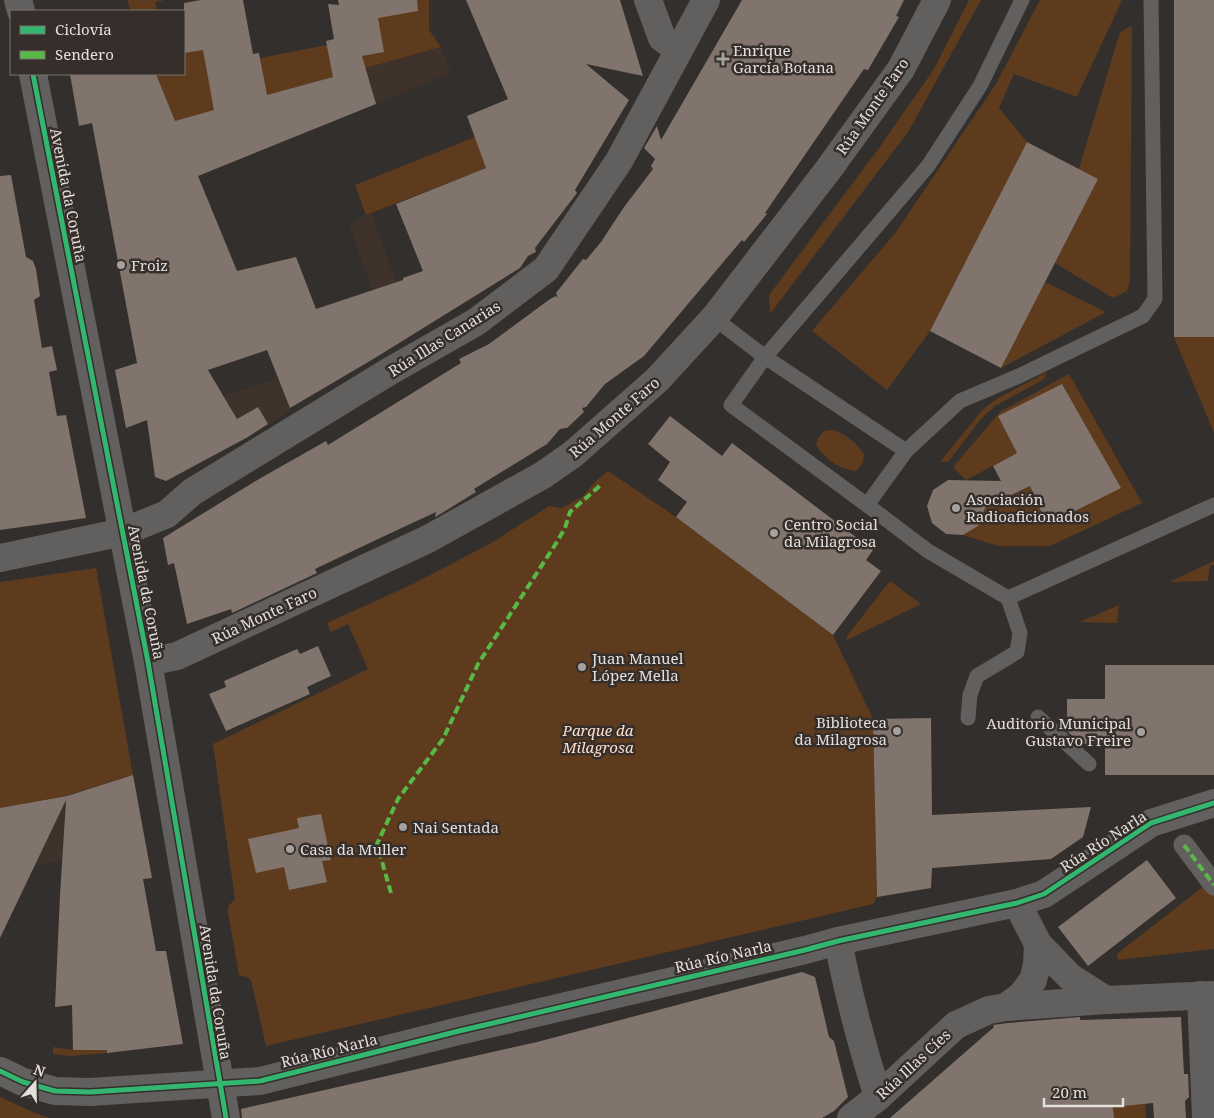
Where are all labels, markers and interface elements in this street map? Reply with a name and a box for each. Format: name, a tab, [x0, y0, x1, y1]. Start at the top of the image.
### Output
legend	[10, 10, 185, 75]
text: Ciclovía	[55, 19, 112, 39]
place label: Enrique García Botana	[733, 40, 834, 77]
text: Sendero	[55, 44, 114, 64]
marker: Enrique García Botana	[717, 53, 729, 65]
street label: Rúa Monte Faro	[831, 54, 913, 158]
street label: Avenida da Coruña	[46, 126, 92, 264]
place label: Froiz	[131, 255, 168, 275]
marker: Froiz	[115, 259, 127, 271]
street label: Rúa Illas Canarias	[384, 295, 504, 381]
street label: Rúa Monte Faro	[565, 372, 663, 462]
place label: Asociación Radioaficionados	[966, 489, 1089, 526]
marker: Asociación Radioaficionados	[950, 502, 962, 514]
place label: Centro Social da Milagrosa	[784, 514, 878, 551]
street label: Avenida da Coruña	[124, 523, 170, 661]
marker: Centro Social da Milagrosa	[768, 527, 780, 539]
street label: Rúa Monte Faro	[208, 582, 320, 648]
place label: Juan Manuel López Mella	[591, 648, 684, 685]
marker: Juan Manuel López Mella	[576, 661, 588, 673]
place label: Biblioteca da Milagrosa	[794, 712, 887, 749]
place label: Auditorio Municipal Gustavo Freire	[986, 713, 1131, 750]
park label: Parque da Milagrosa	[561, 720, 634, 757]
marker: Biblioteca da Milagrosa	[891, 725, 903, 737]
marker: Auditorio Municipal Gustavo Freire	[1135, 726, 1147, 738]
street label: Rúa Río Narla	[1056, 806, 1150, 876]
place label: Nai Sentada	[413, 817, 499, 837]
marker: Nai Sentada	[397, 821, 409, 833]
place label: Casa da Muller	[300, 839, 406, 859]
marker: Casa da Muller	[284, 843, 296, 855]
street label: Avenida da Coruña	[195, 923, 237, 1061]
street label: Rúa Río Narla	[673, 935, 773, 977]
street label: Rúa Illas Cíes	[872, 1024, 955, 1104]
street label: Rúa Río Narla	[279, 1028, 379, 1072]
north arrow	[10, 1058, 60, 1108]
text: N	[31, 1059, 48, 1081]
scale bar	[1044, 1076, 1123, 1108]
text: 20 m	[1052, 1082, 1087, 1102]

